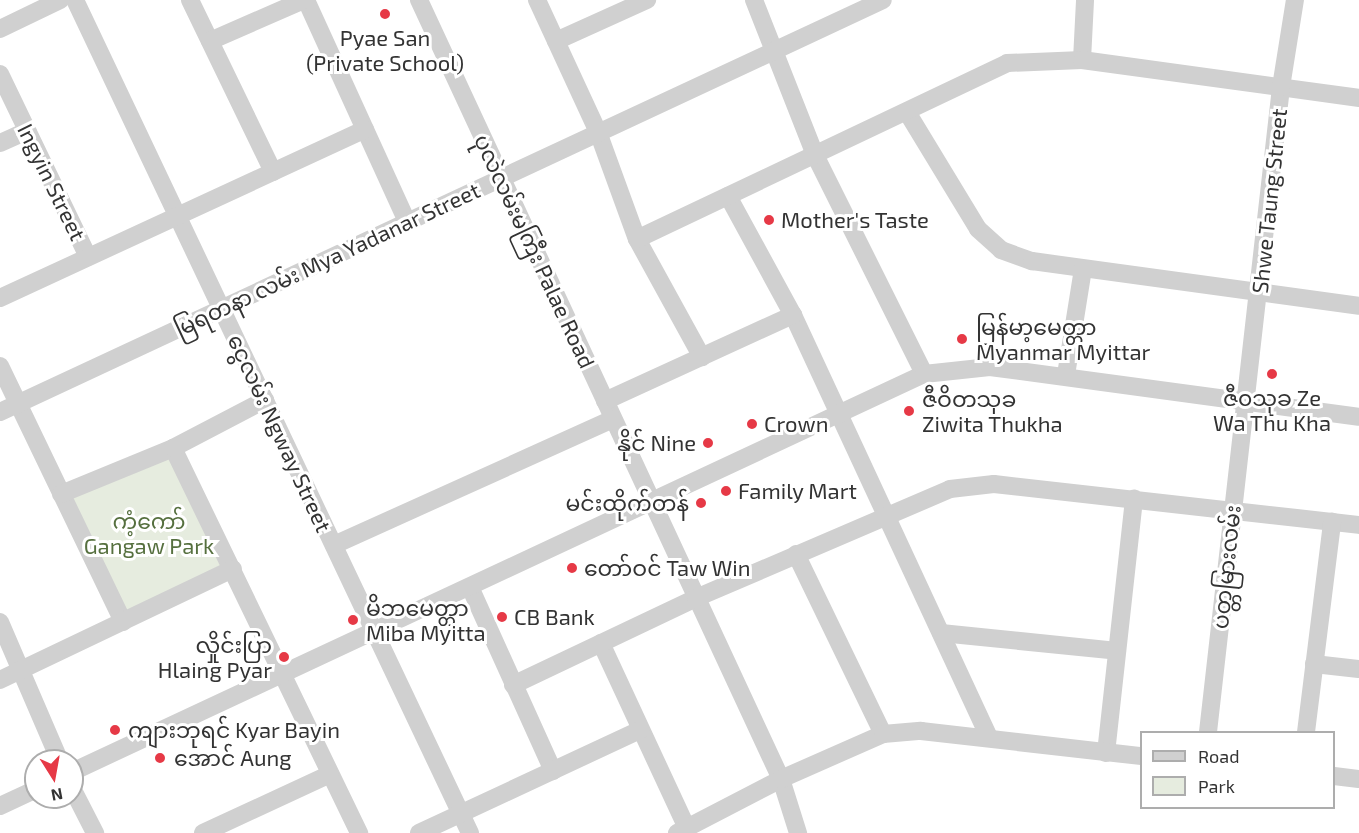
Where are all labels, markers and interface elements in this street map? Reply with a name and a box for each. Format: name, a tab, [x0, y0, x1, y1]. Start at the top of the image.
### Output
marker: Pyae San (Private School)	[378, 7, 392, 21]
place label: Pyae San (Private School)	[306, 24, 464, 76]
street label: Shwe Taung Street	[1246, 107, 1292, 295]
street label: Ingyin Street	[12, 119, 92, 245]
street label: ပုလဲလမ်းမကြီး Palae Road	[469, 130, 601, 372]
street label: မြရတနာ လမ်း Mya Yadanar Street	[170, 176, 484, 342]
place label: Mother's Taste	[781, 207, 929, 233]
marker: Mother's Taste	[762, 213, 776, 227]
place label: မြန်မာ့မေတ္တာ Myanmar Myittar	[976, 313, 1151, 364]
street label: ငွေလမ်း Ngway Street	[222, 330, 338, 536]
marker: မြန်မာ့မေတ္တာ Myanmar Myittar	[953, 330, 971, 348]
marker: ဇီ၀သုခ Ze Wa Thu Kha	[1265, 367, 1279, 381]
place label: ဇီ၀သုခ Ze Wa Thu Kha	[1213, 384, 1331, 436]
place label: ဇီဝိတသုခ Ziwita Thukha	[922, 385, 1063, 436]
marker: ဇီဝိတသုခ Ziwita Thukha	[900, 402, 918, 420]
place label: Crown	[764, 411, 828, 437]
marker: Crown	[745, 417, 759, 431]
place label: နိုင် Nine	[617, 430, 696, 456]
marker: နိုင် Nine	[701, 436, 715, 450]
place label: Family Mart	[738, 478, 857, 504]
marker: Family Mart	[719, 484, 733, 498]
place label: မင်းထိုက်တန်	[565, 490, 689, 516]
marker: မင်းထိုက်တန်	[694, 496, 708, 510]
street label: ပတ္တမြားလမ်း	[1206, 504, 1246, 630]
park label: ကံ့ကော် Gangaw Park	[84, 507, 214, 558]
place label: တော်ဝင် Taw Win	[584, 555, 751, 581]
marker: တော်ဝင် Taw Win	[565, 561, 579, 575]
place label: မိဘမေတ္တာ Miba Myitta	[366, 594, 486, 646]
place label: CB Bank	[514, 604, 595, 630]
marker: CB Bank	[495, 610, 509, 624]
marker: မိဘမေတ္တာ Miba Myitta	[344, 611, 362, 629]
place label: လှိုင်းပြာ Hlaing Pyar	[158, 631, 272, 682]
marker: လှိုင်းပြာ Hlaing Pyar	[277, 650, 291, 664]
place label: ကျားဘုရင် Kyar Bayin	[128, 717, 340, 743]
marker: ကျားဘုရင် Kyar Bayin	[106, 721, 124, 739]
legend	[1140, 731, 1335, 809]
place label: အောင် Aung	[174, 745, 292, 771]
text: Road	[1198, 745, 1239, 767]
north arrow	[24, 749, 84, 809]
marker: အောင် Aung	[151, 749, 169, 767]
text: Park	[1198, 775, 1235, 797]
text: N	[50, 785, 65, 806]

